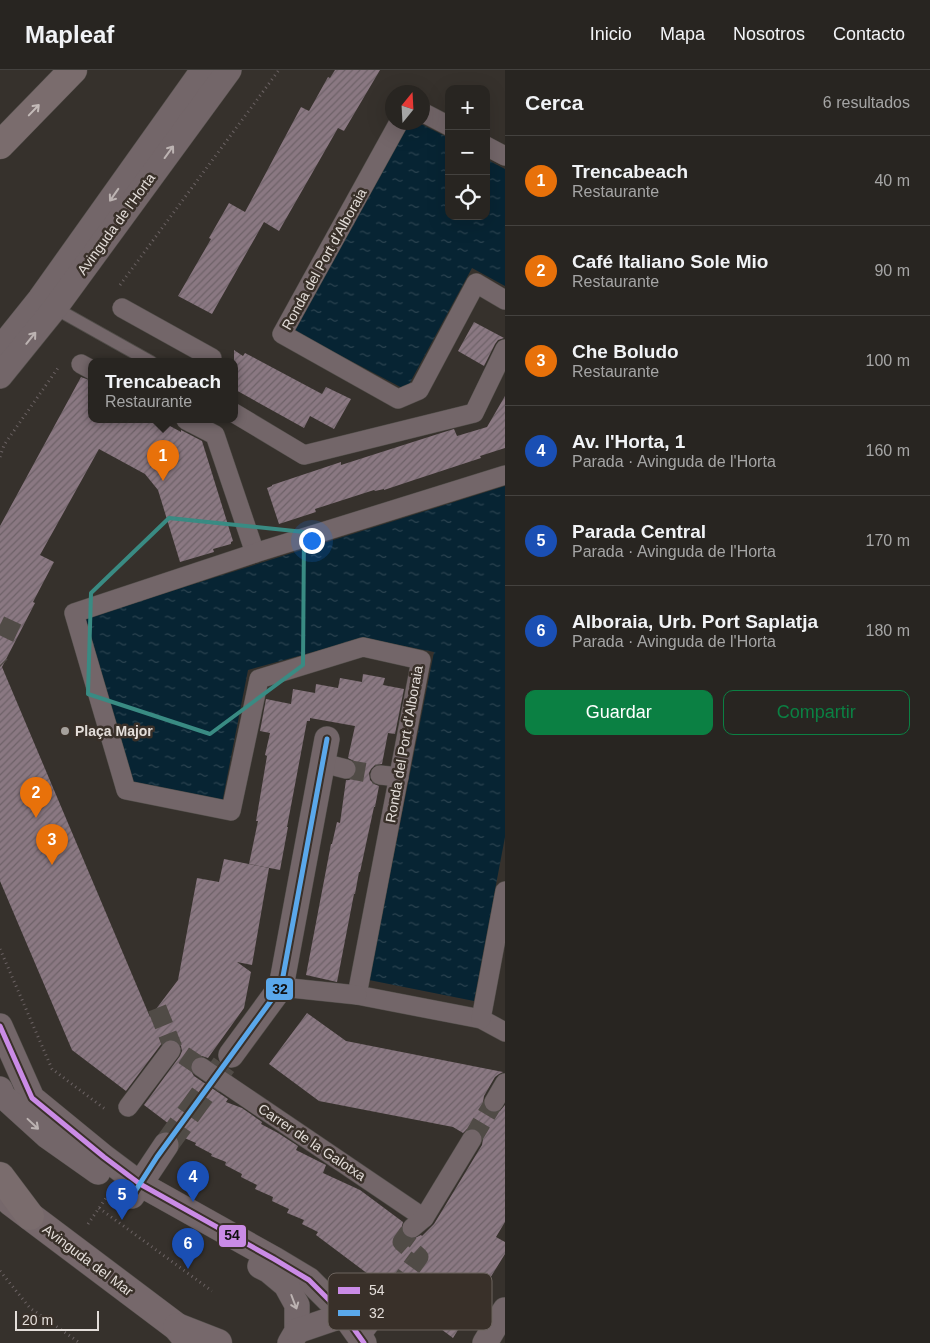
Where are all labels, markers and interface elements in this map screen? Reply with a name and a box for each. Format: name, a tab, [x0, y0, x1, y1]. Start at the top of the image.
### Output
text: Mapleaf	[25, 21, 114, 48]
text: Inicio	[590, 24, 632, 44]
text: Mapa	[660, 24, 705, 44]
text: Nosotros	[733, 24, 805, 44]
text: Contacto	[833, 24, 905, 44]
north arrow	[385, 85, 430, 130]
map controls	[445, 85, 490, 220]
button: +	[445, 85, 490, 130]
text: Cerca	[525, 91, 583, 114]
text: 6 resultados	[823, 94, 910, 111]
one-way arrow	[28, 104, 40, 116]
button: −	[445, 130, 490, 175]
one-way arrow	[164, 145, 175, 159]
text: Trencabeach	[572, 161, 688, 182]
street label: Avinguda de l'Horta	[74, 170, 158, 278]
text: 1	[537, 172, 545, 189]
text: 40 m	[874, 172, 910, 189]
button: locate	[445, 175, 490, 220]
text: Restaurante	[572, 183, 659, 200]
street label: Ronda del Port d'Alboraia	[278, 185, 370, 332]
one-way arrow	[109, 188, 119, 202]
text: Café Italiano Sole Mio	[572, 251, 768, 272]
text: 2	[537, 262, 545, 279]
text: 90 m	[874, 262, 910, 279]
text: Restaurante	[572, 273, 659, 290]
one-way arrow	[25, 332, 36, 345]
text: Che Boludo	[572, 341, 679, 362]
text: 3	[537, 352, 545, 369]
text: 100 m	[866, 352, 910, 369]
popup	[88, 358, 238, 423]
text: Restaurante	[572, 363, 659, 380]
text: Trencabeach	[105, 371, 221, 392]
text: Restaurante	[105, 393, 192, 410]
text: Av. l'Horta, 1	[572, 431, 685, 452]
pin: 1	[147, 440, 179, 481]
text: 4	[537, 442, 545, 459]
text: 160 m	[866, 442, 910, 459]
text: Parada · Avinguda de l'Horta	[572, 453, 776, 470]
text: Parada Central	[572, 521, 706, 542]
your location	[299, 528, 325, 554]
text: 5	[537, 532, 545, 549]
text: 170 m	[866, 532, 910, 549]
text: Parada · Avinguda de l'Horta	[572, 543, 776, 560]
text: Alboraia, Urb. Port Saplatja	[572, 611, 818, 632]
text: 6	[537, 622, 545, 639]
text: 180 m	[866, 622, 910, 639]
text: Parada · Avinguda de l'Horta	[572, 633, 776, 650]
street label: Ronda del Port d'Alboraia	[382, 664, 426, 824]
button: Guardar	[525, 690, 713, 735]
button: Compartir	[723, 690, 910, 735]
place label: Plaça Major	[75, 723, 153, 739]
marker: Plaça Major	[59, 725, 71, 737]
pin: 2	[20, 777, 52, 818]
pin: 3	[36, 824, 68, 865]
line badge: 32	[265, 977, 294, 1001]
text: 32	[272, 981, 288, 997]
street label: Carrer de la Galotxa	[255, 1100, 369, 1184]
one-way arrow	[27, 1118, 40, 1130]
pin: 4	[177, 1161, 209, 1202]
pin: 5	[106, 1179, 138, 1220]
street label: Avinguda del Mar	[40, 1221, 136, 1299]
line badge: 54	[218, 1224, 247, 1248]
text: 54	[224, 1227, 240, 1243]
pin: 6	[172, 1228, 204, 1269]
legend	[328, 1273, 492, 1330]
text: 54	[369, 1282, 385, 1298]
one-way arrow	[290, 1294, 299, 1309]
text: 32	[369, 1305, 385, 1321]
scale bar	[15, 1308, 99, 1331]
text: 20 m	[22, 1312, 53, 1328]

